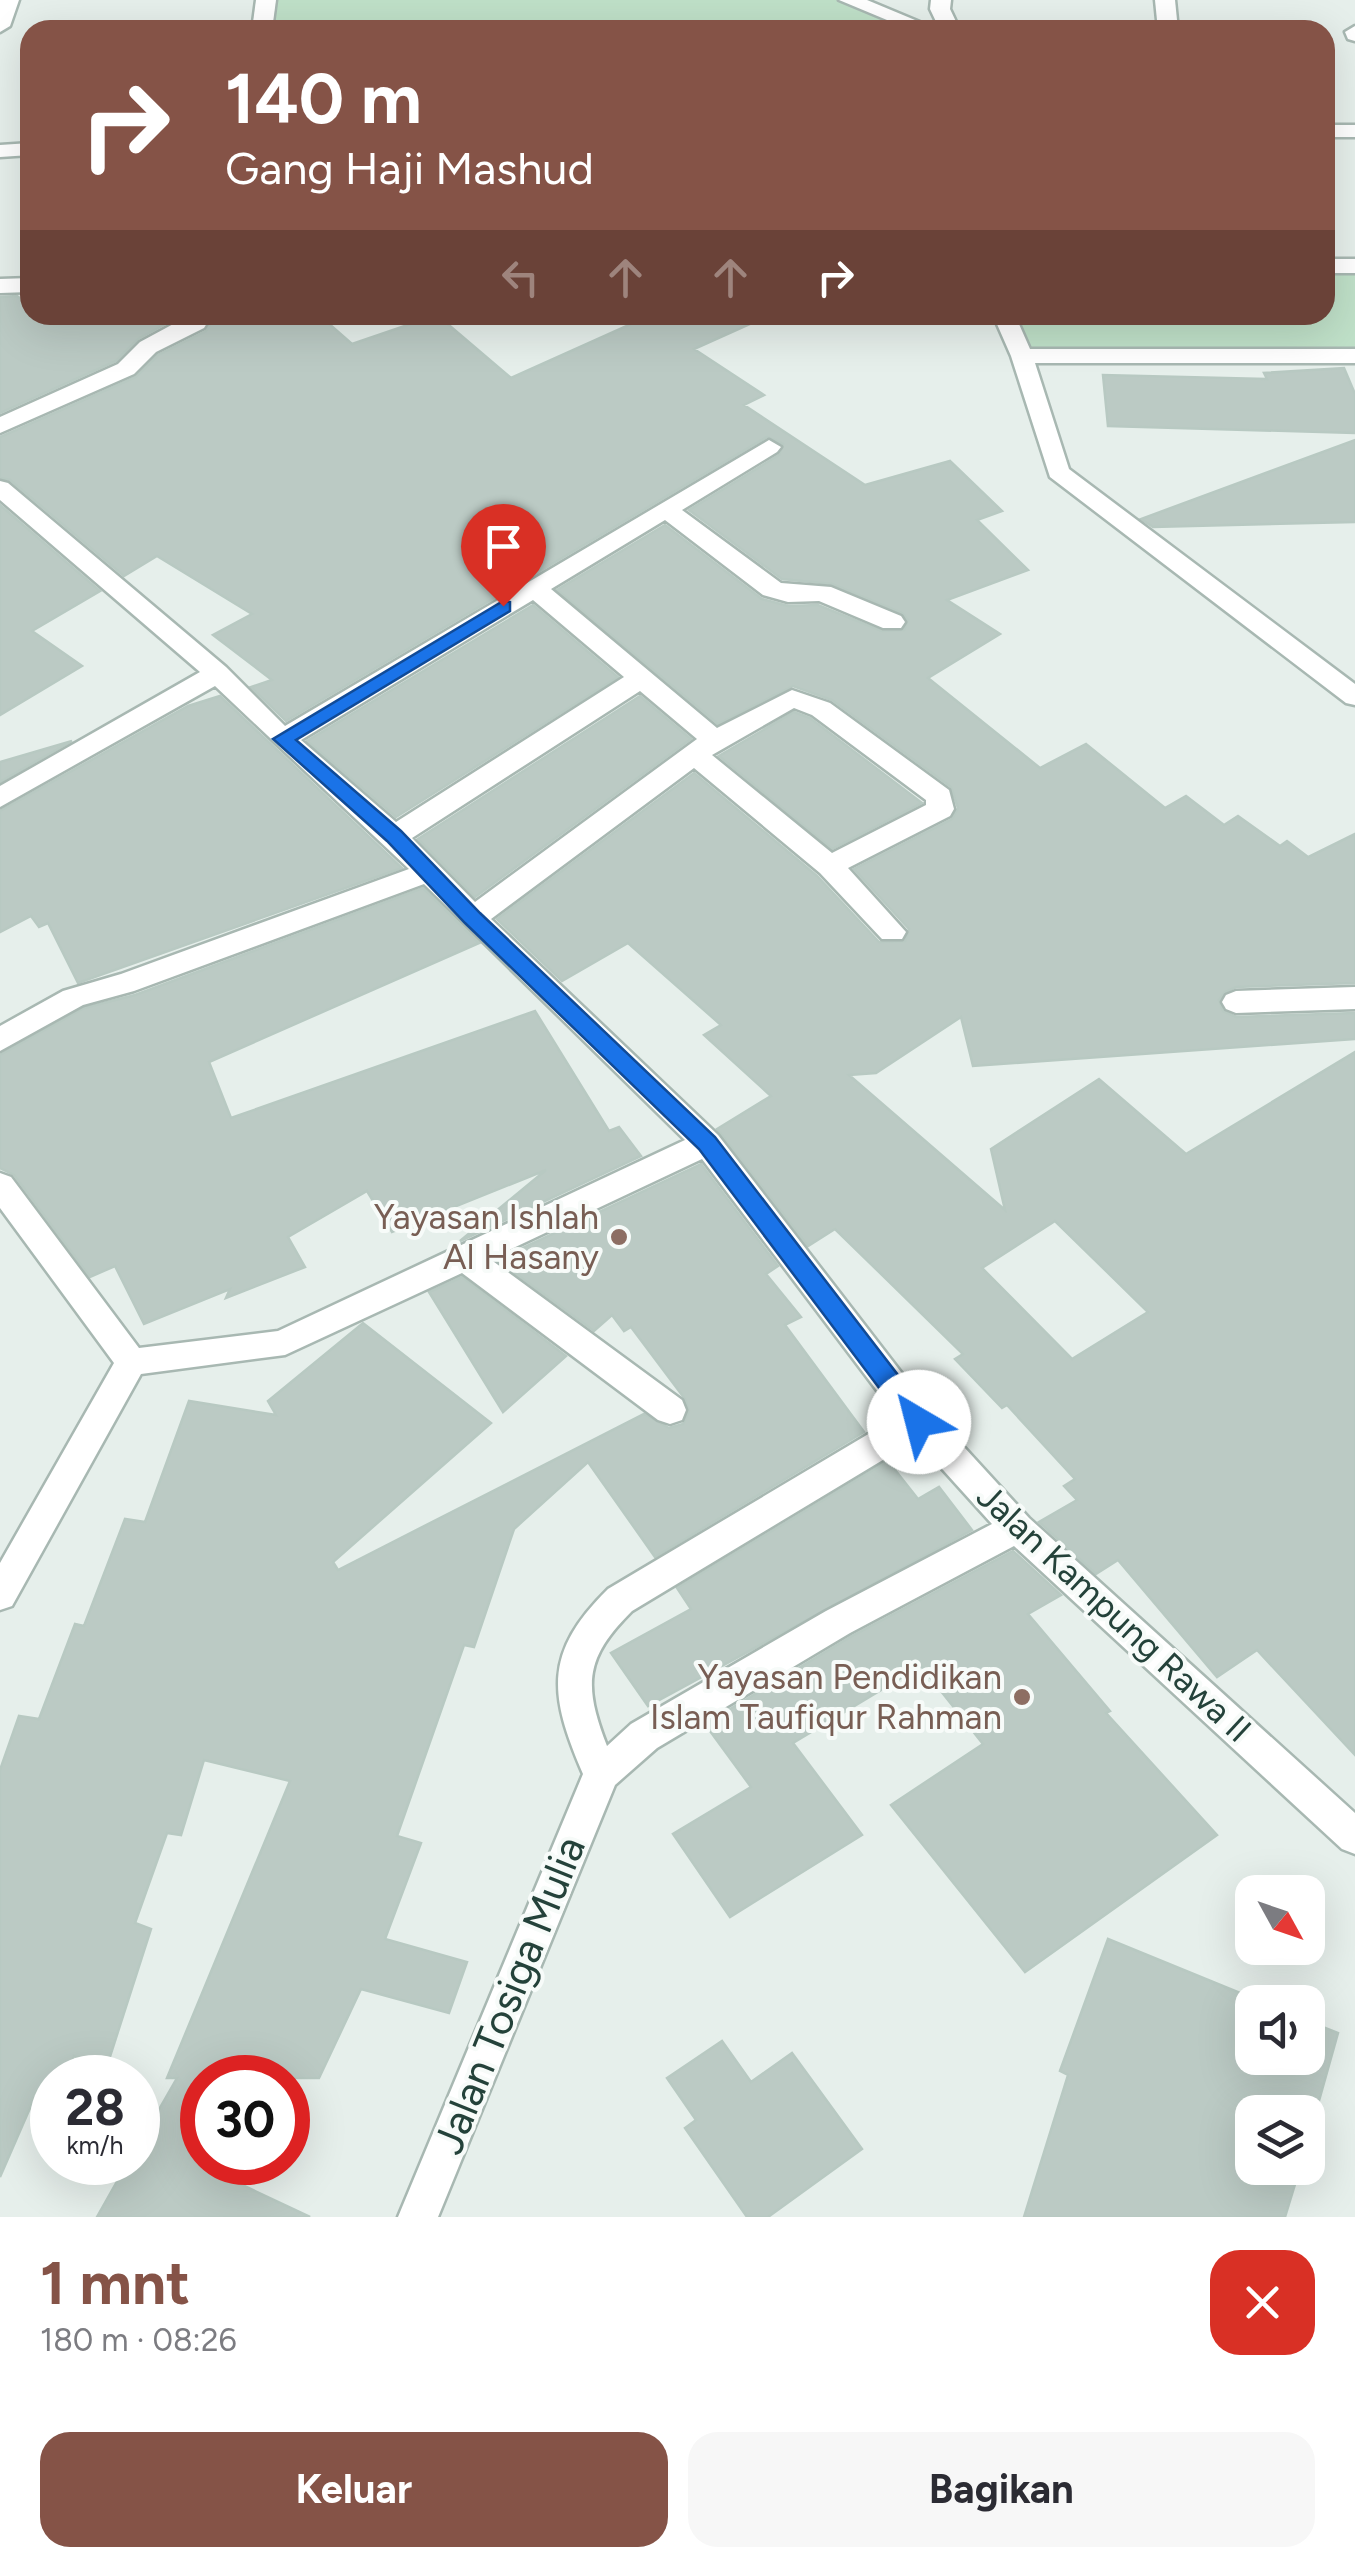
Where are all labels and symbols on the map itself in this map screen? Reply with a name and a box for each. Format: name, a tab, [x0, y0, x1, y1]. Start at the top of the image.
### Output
pin	[461, 504, 546, 607]
place label: Yayasan Ishlah Al Hasany	[374, 1196, 600, 1278]
marker: Yayasan Ishlah Al Hasany	[608, 1226, 630, 1248]
position arrow	[867, 1370, 971, 1474]
street label: Jalan Kampung Rawa II	[968, 1475, 1260, 1751]
place label: Yayasan Pendidikan Islam Taufiqur Rahman	[650, 1656, 1002, 1738]
marker: Yayasan Pendidikan Islam Taufiqur Rahman	[1011, 1686, 1033, 1708]
street label: Jalan Tosiga Mulia	[422, 1829, 596, 2161]
north arrow	[1235, 1875, 1325, 1965]
speed limit sign: 30	[180, 2055, 310, 2185]

